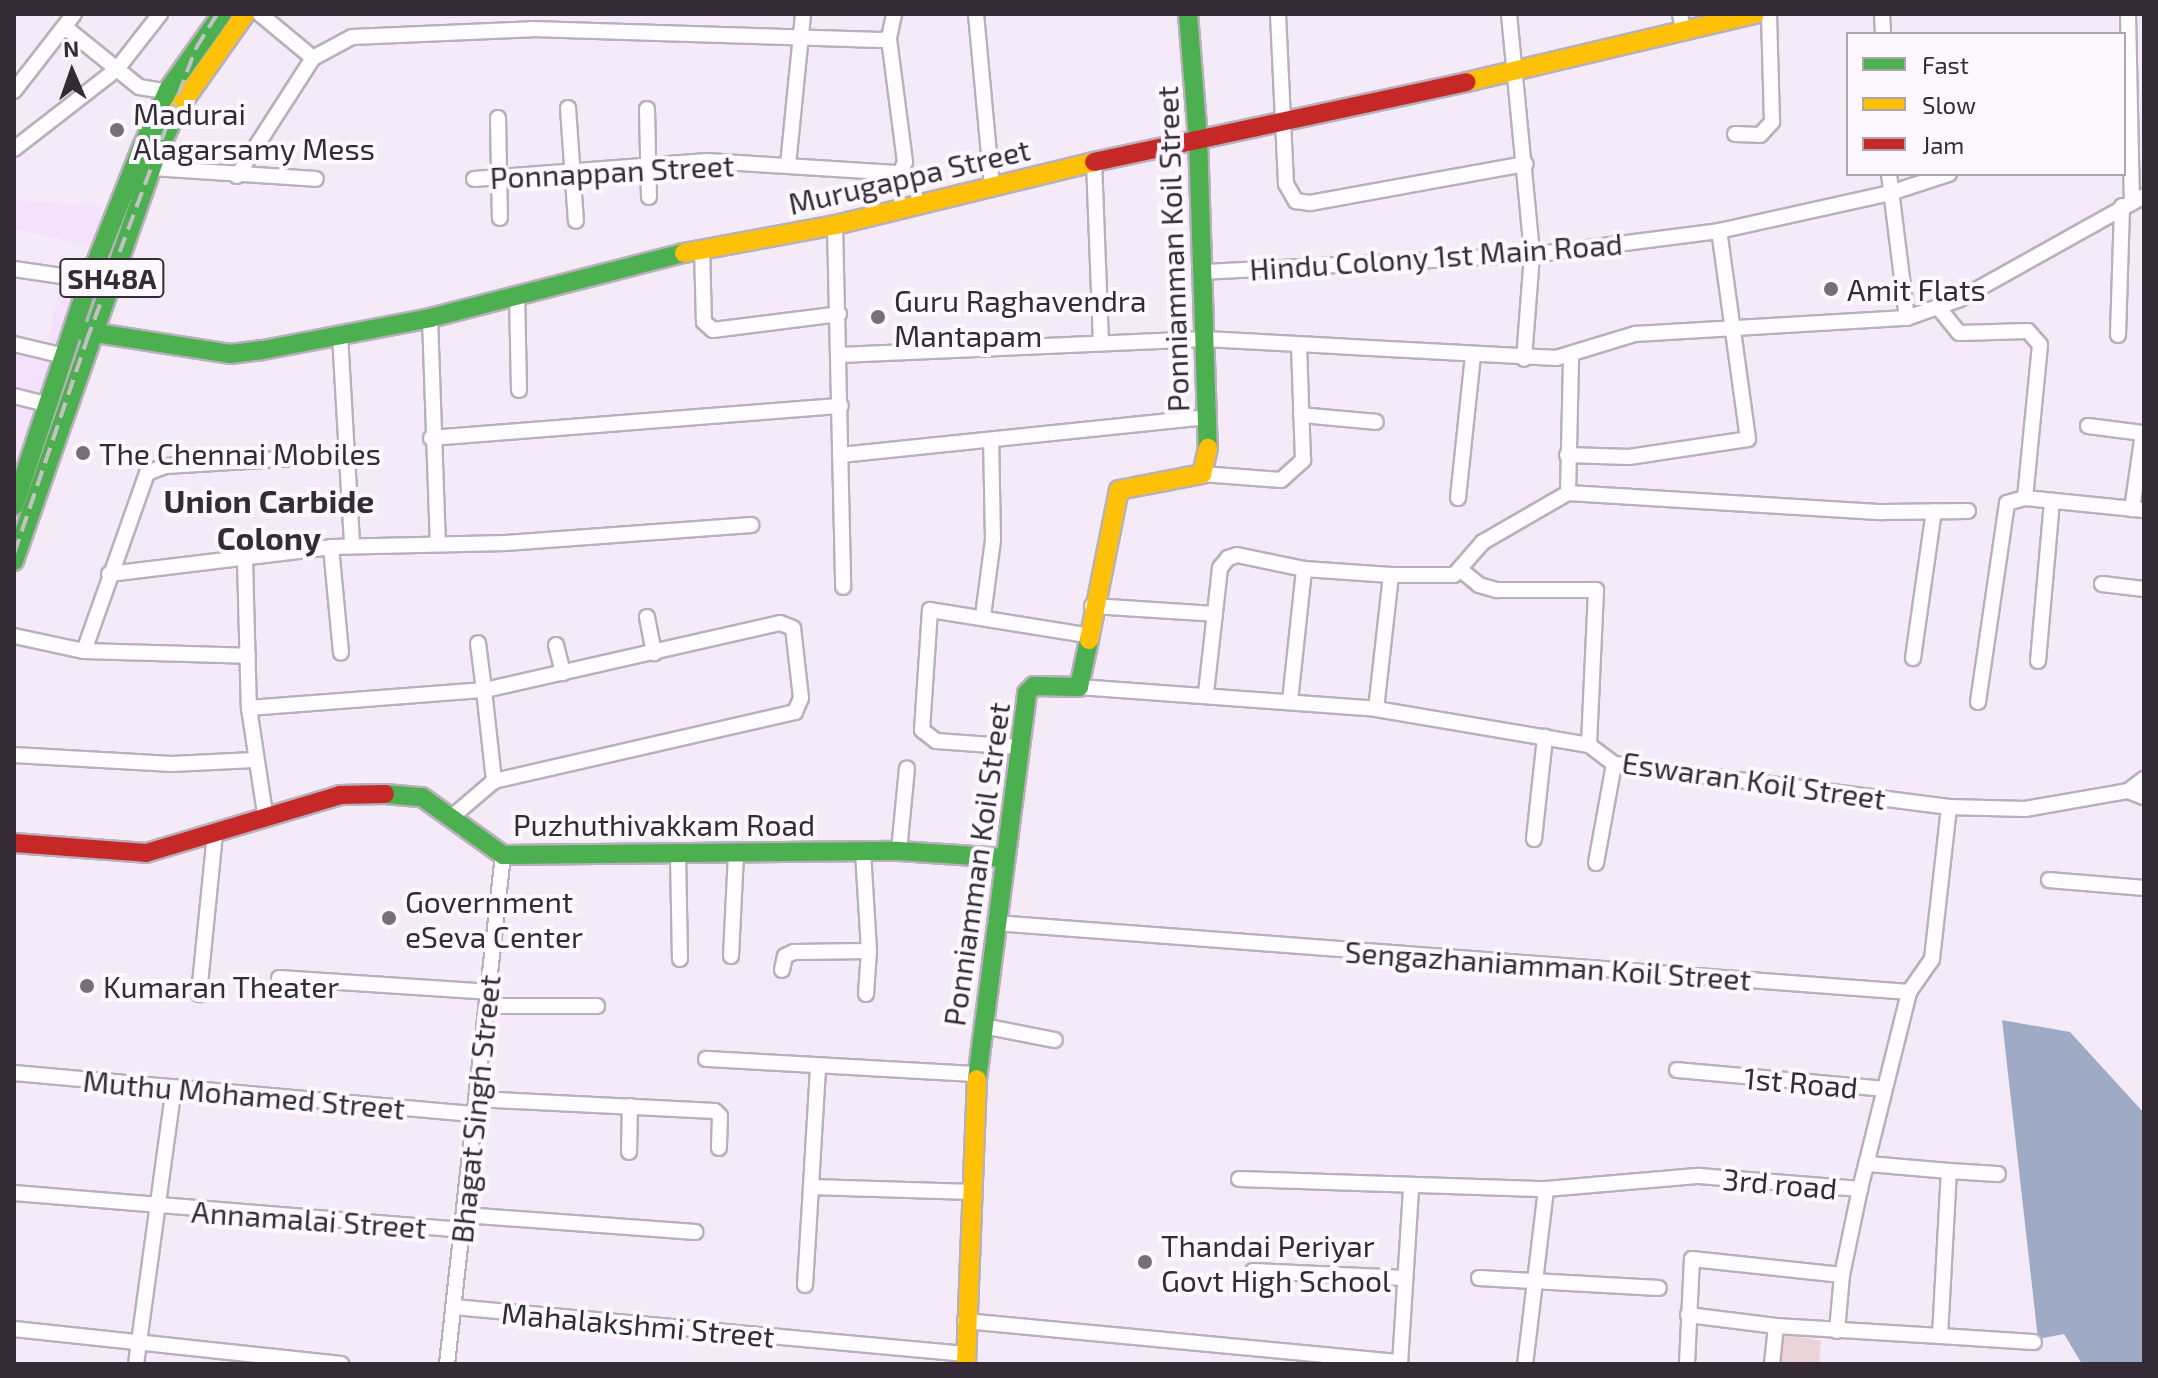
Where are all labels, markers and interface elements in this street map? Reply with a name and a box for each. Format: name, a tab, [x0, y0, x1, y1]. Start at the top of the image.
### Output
north arrow	[32, 32, 112, 112]
legend	[1846, 32, 2126, 176]
text: N	[63, 35, 80, 61]
text: Fast	[1922, 50, 1969, 79]
street label: Ponniamman Koil Street	[1148, 85, 1196, 413]
text: Slow	[1922, 90, 1976, 119]
place label: Madurai Alagarsamy Mess	[133, 95, 376, 166]
marker: Madurai Alagarsamy Mess	[108, 121, 126, 139]
text: Jam	[1922, 130, 1964, 159]
street label: Murugappa Street	[785, 131, 1033, 221]
street label: Ponnappan Street	[489, 147, 735, 195]
street label: Hindu Colony 1st Main Road	[1248, 225, 1624, 287]
road number: SH48A	[58, 254, 166, 302]
place label: Amit Flats	[1847, 271, 1986, 307]
marker: Amit Flats	[1822, 280, 1840, 298]
place label: Guru Raghavendra Mantapam	[894, 282, 1146, 352]
marker: Guru Raghavendra Mantapam	[869, 308, 887, 326]
place label: The Chennai Mobiles	[99, 435, 381, 471]
marker: The Chennai Mobiles	[74, 444, 92, 462]
district label: Union Carbide Colony	[164, 482, 374, 557]
street label: Ponniamman Koil Street	[935, 699, 1017, 1029]
street label: Eswaran Koil Street	[1620, 744, 1888, 816]
street label: Puzhuthivakkam Road	[513, 806, 815, 842]
place label: Government eSeva Center	[405, 883, 583, 954]
marker: Government eSeva Center	[380, 909, 398, 927]
street label: Sengazhaniamman Koil Street	[1343, 933, 1753, 997]
place label: Kumaran Theater	[103, 968, 340, 1004]
street label: Bhagat Singh Street	[443, 973, 507, 1245]
marker: Kumaran Theater	[78, 977, 96, 995]
street label: 1st Road	[1742, 1059, 1860, 1105]
street label: Muthu Mohamed Street	[82, 1062, 406, 1126]
street label: 3rd road	[1721, 1160, 1839, 1206]
street label: Annamalai Street	[190, 1193, 428, 1245]
place label: Thandai Periyar Govt High School	[1161, 1227, 1391, 1298]
marker: Thandai Periyar Govt High School	[1136, 1253, 1154, 1271]
street label: Mahalakshmi Street	[500, 1294, 776, 1354]

